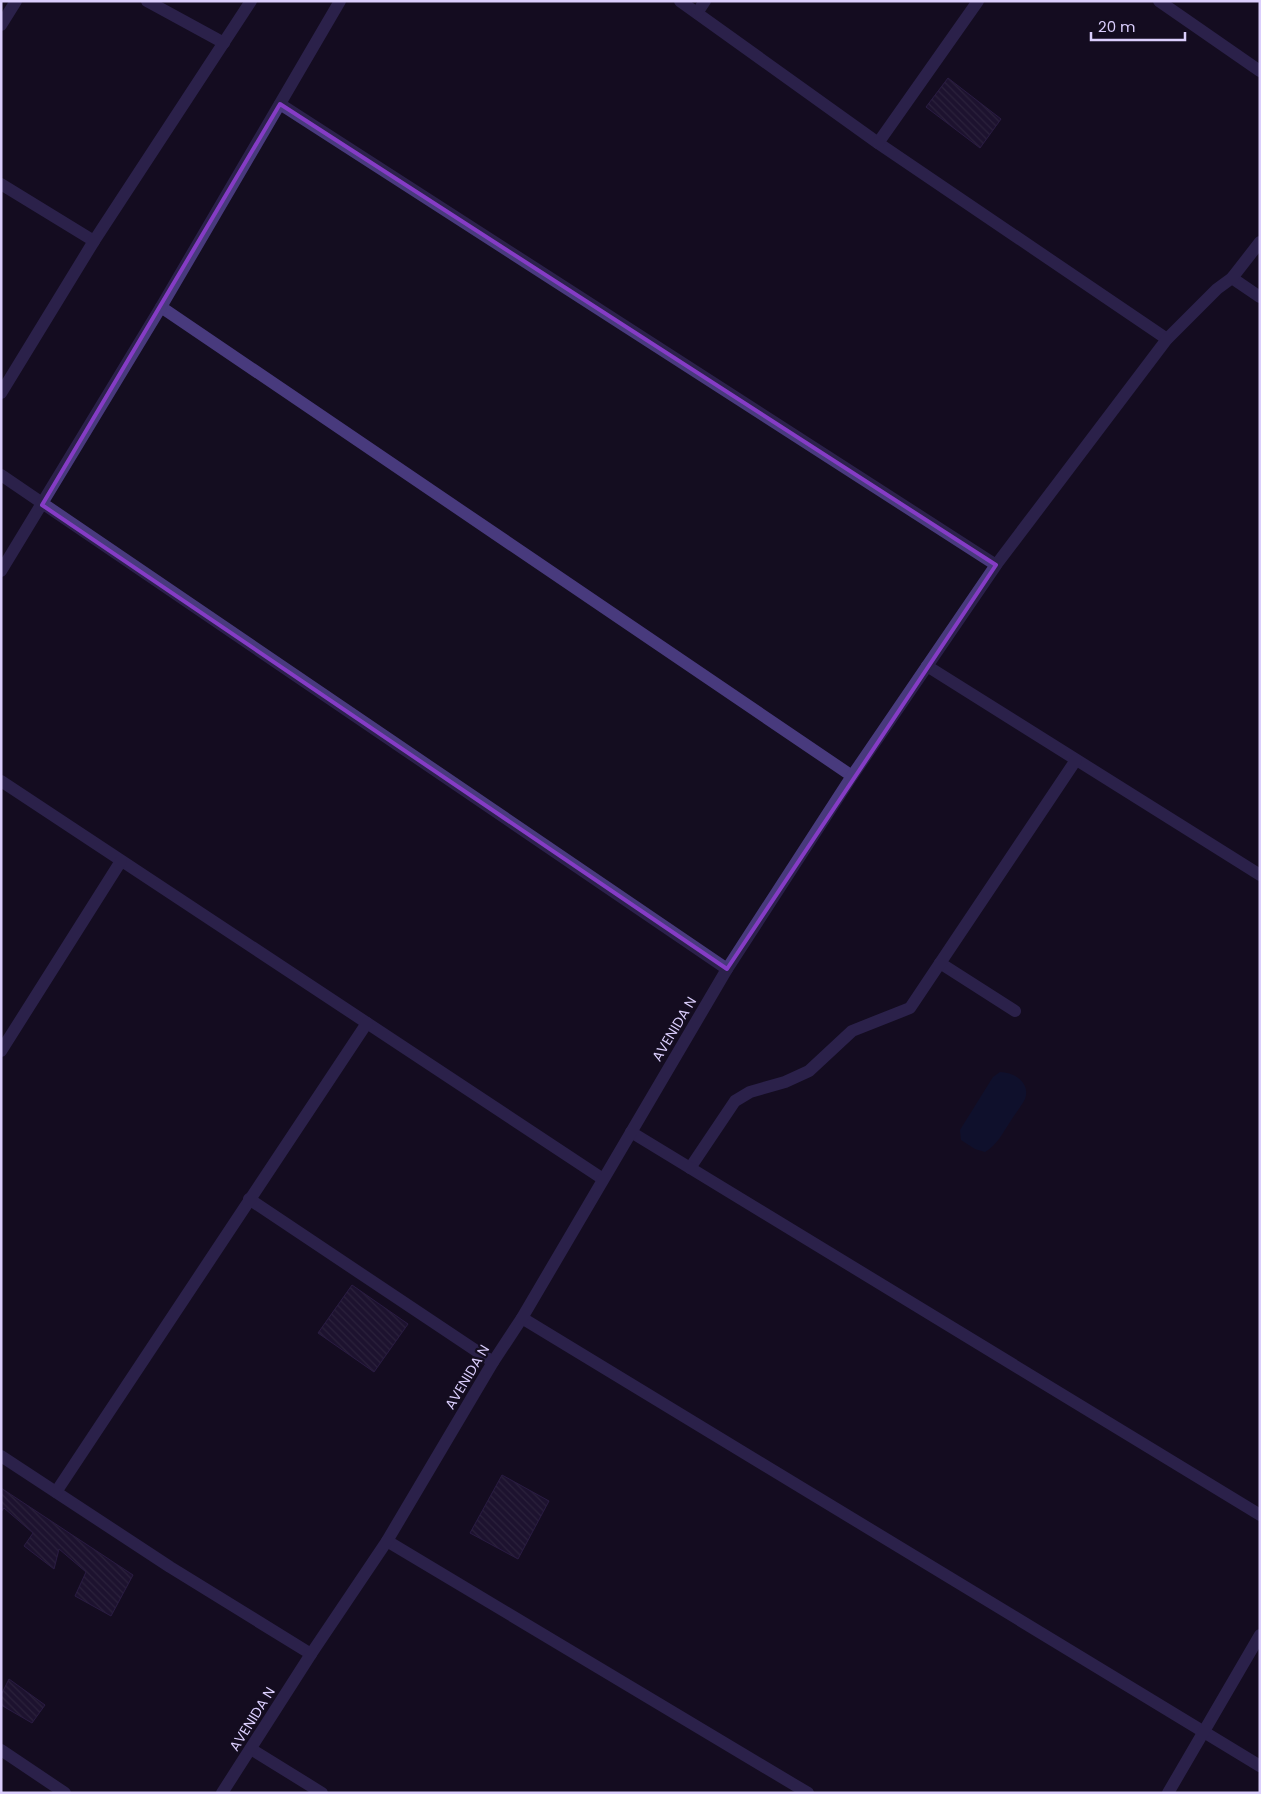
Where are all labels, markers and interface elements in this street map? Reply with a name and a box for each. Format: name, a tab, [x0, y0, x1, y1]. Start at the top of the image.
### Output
scale bar	[1091, 10, 1185, 42]
text: 20 m	[1098, 16, 1136, 37]
street label: AVENIDA N	[647, 993, 701, 1065]
street label: AVENIDA N	[440, 1341, 494, 1413]
street label: AVENIDA N	[224, 1683, 280, 1755]

